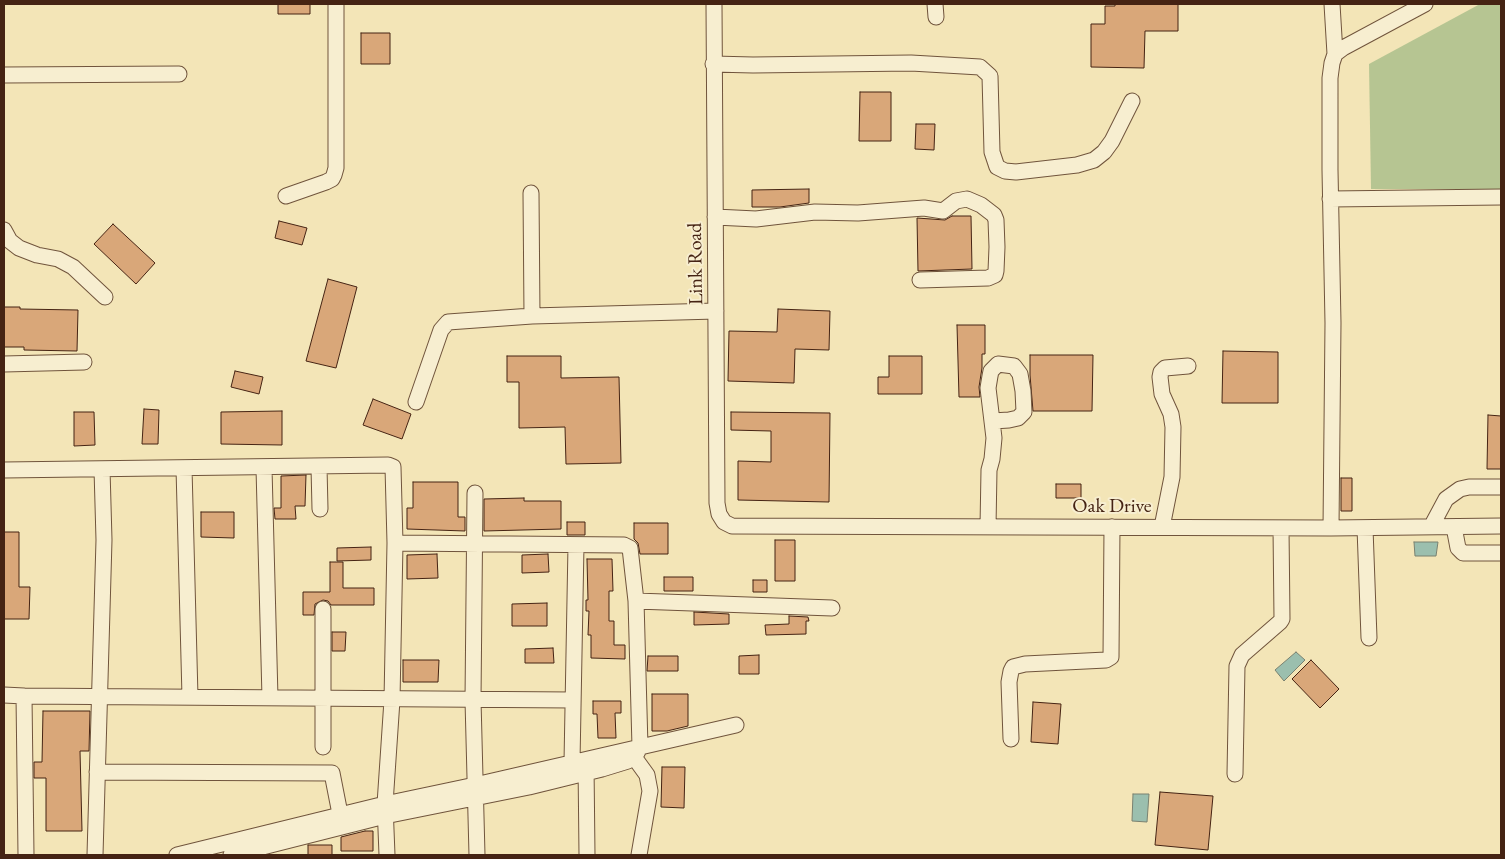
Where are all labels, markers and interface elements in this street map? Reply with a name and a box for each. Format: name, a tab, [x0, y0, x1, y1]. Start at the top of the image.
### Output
street label: Link Road	[683, 223, 709, 305]
street label: Oak Drive	[1072, 495, 1152, 519]

